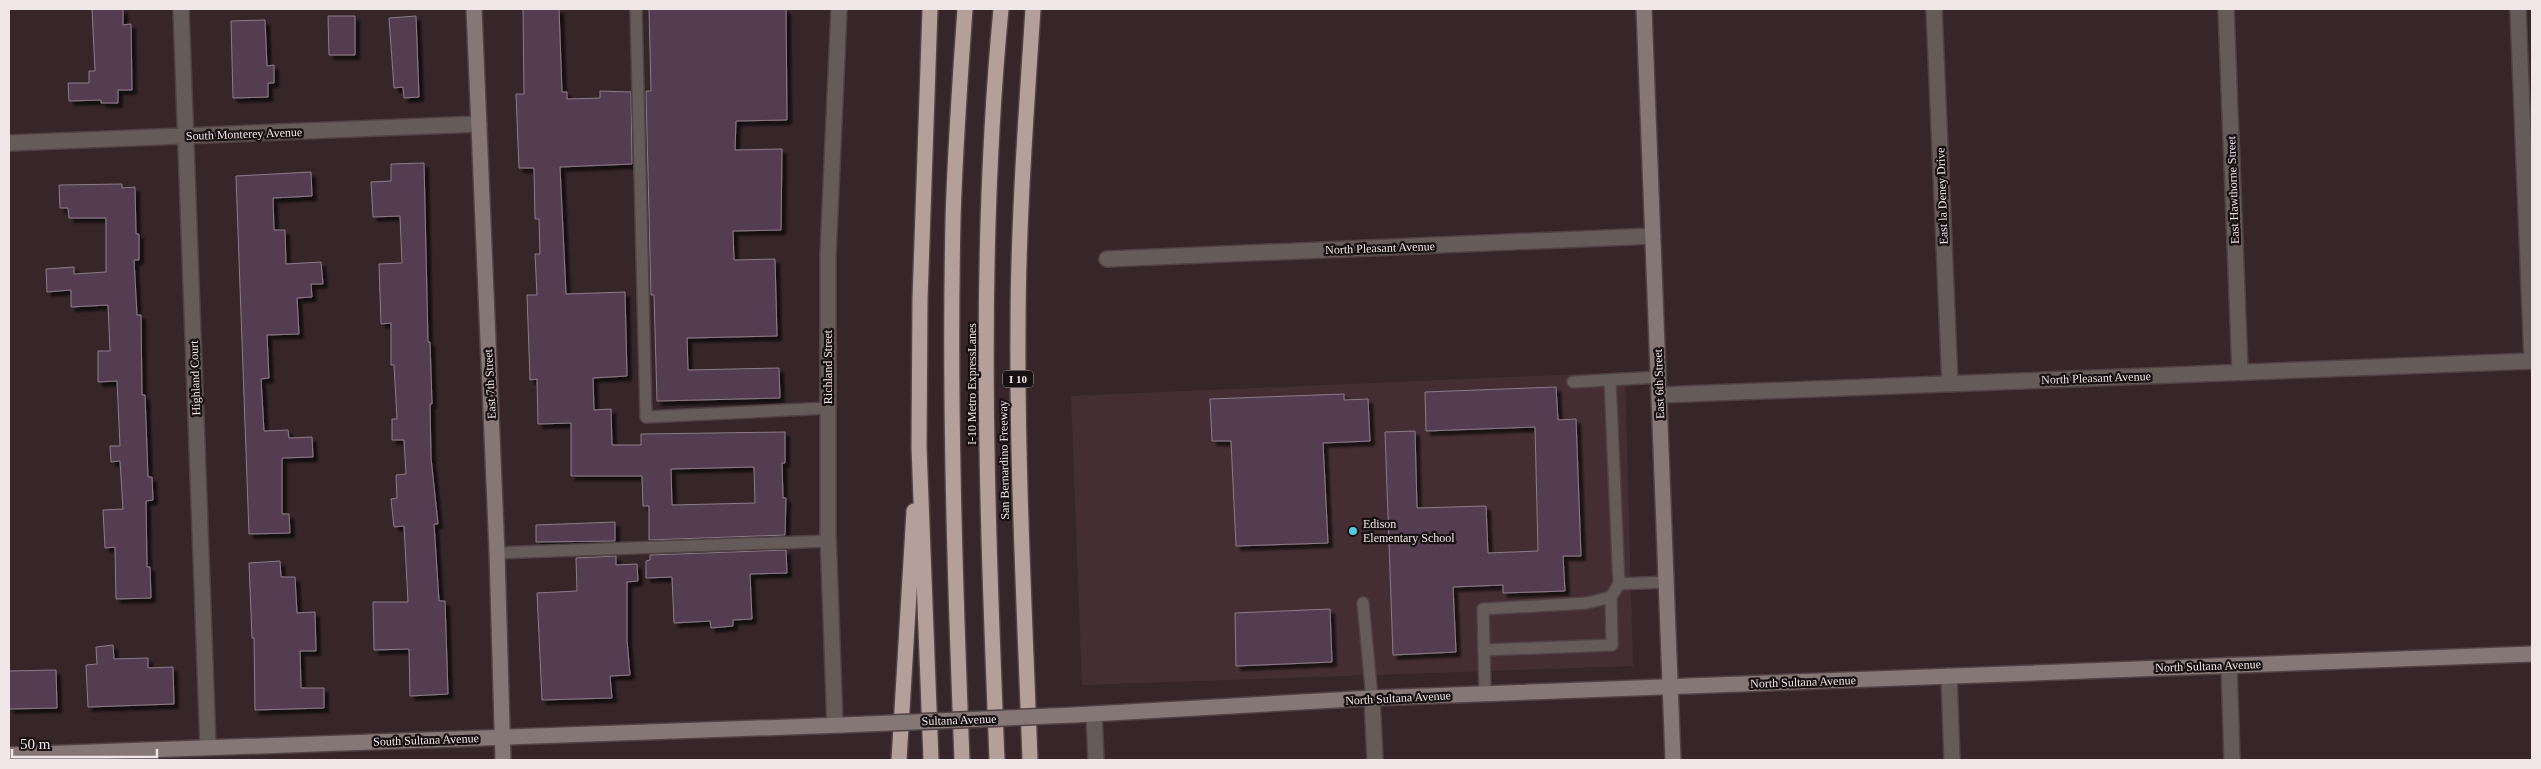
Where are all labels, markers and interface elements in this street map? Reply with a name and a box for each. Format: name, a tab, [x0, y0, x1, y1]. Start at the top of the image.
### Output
street label: South Monterey Avenue	[186, 125, 302, 143]
street label: East Hawthorne Street	[2224, 135, 2242, 244]
street label: East la Deney Drive	[1933, 147, 1951, 245]
street label: North Pleasant Avenue	[1325, 239, 1435, 257]
street label: I-10 Metro ExpressLanes	[965, 323, 979, 445]
street label: Richland Street	[821, 329, 835, 404]
street label: Highland Court	[187, 340, 203, 416]
street label: East 7th Street	[481, 348, 499, 419]
street label: East 6th Street	[1651, 348, 1667, 419]
street label: North Pleasant Avenue	[2041, 369, 2151, 387]
road number: I 10	[1003, 370, 1033, 388]
street label: San Bernardino Freeway	[996, 400, 1012, 520]
place label: Edison Elementary School	[1363, 517, 1455, 545]
marker: Edison Elementary School	[1347, 525, 1359, 537]
street label: North Sultana Avenue	[2155, 657, 2261, 675]
street label: North Sultana Avenue	[1750, 673, 1856, 691]
street label: North Sultana Avenue	[1345, 688, 1451, 708]
street label: Sultana Avenue	[921, 712, 997, 728]
scale bar	[12, 726, 158, 758]
street label: South Sultana Avenue	[373, 731, 479, 749]
text: 50 m	[20, 736, 51, 752]

